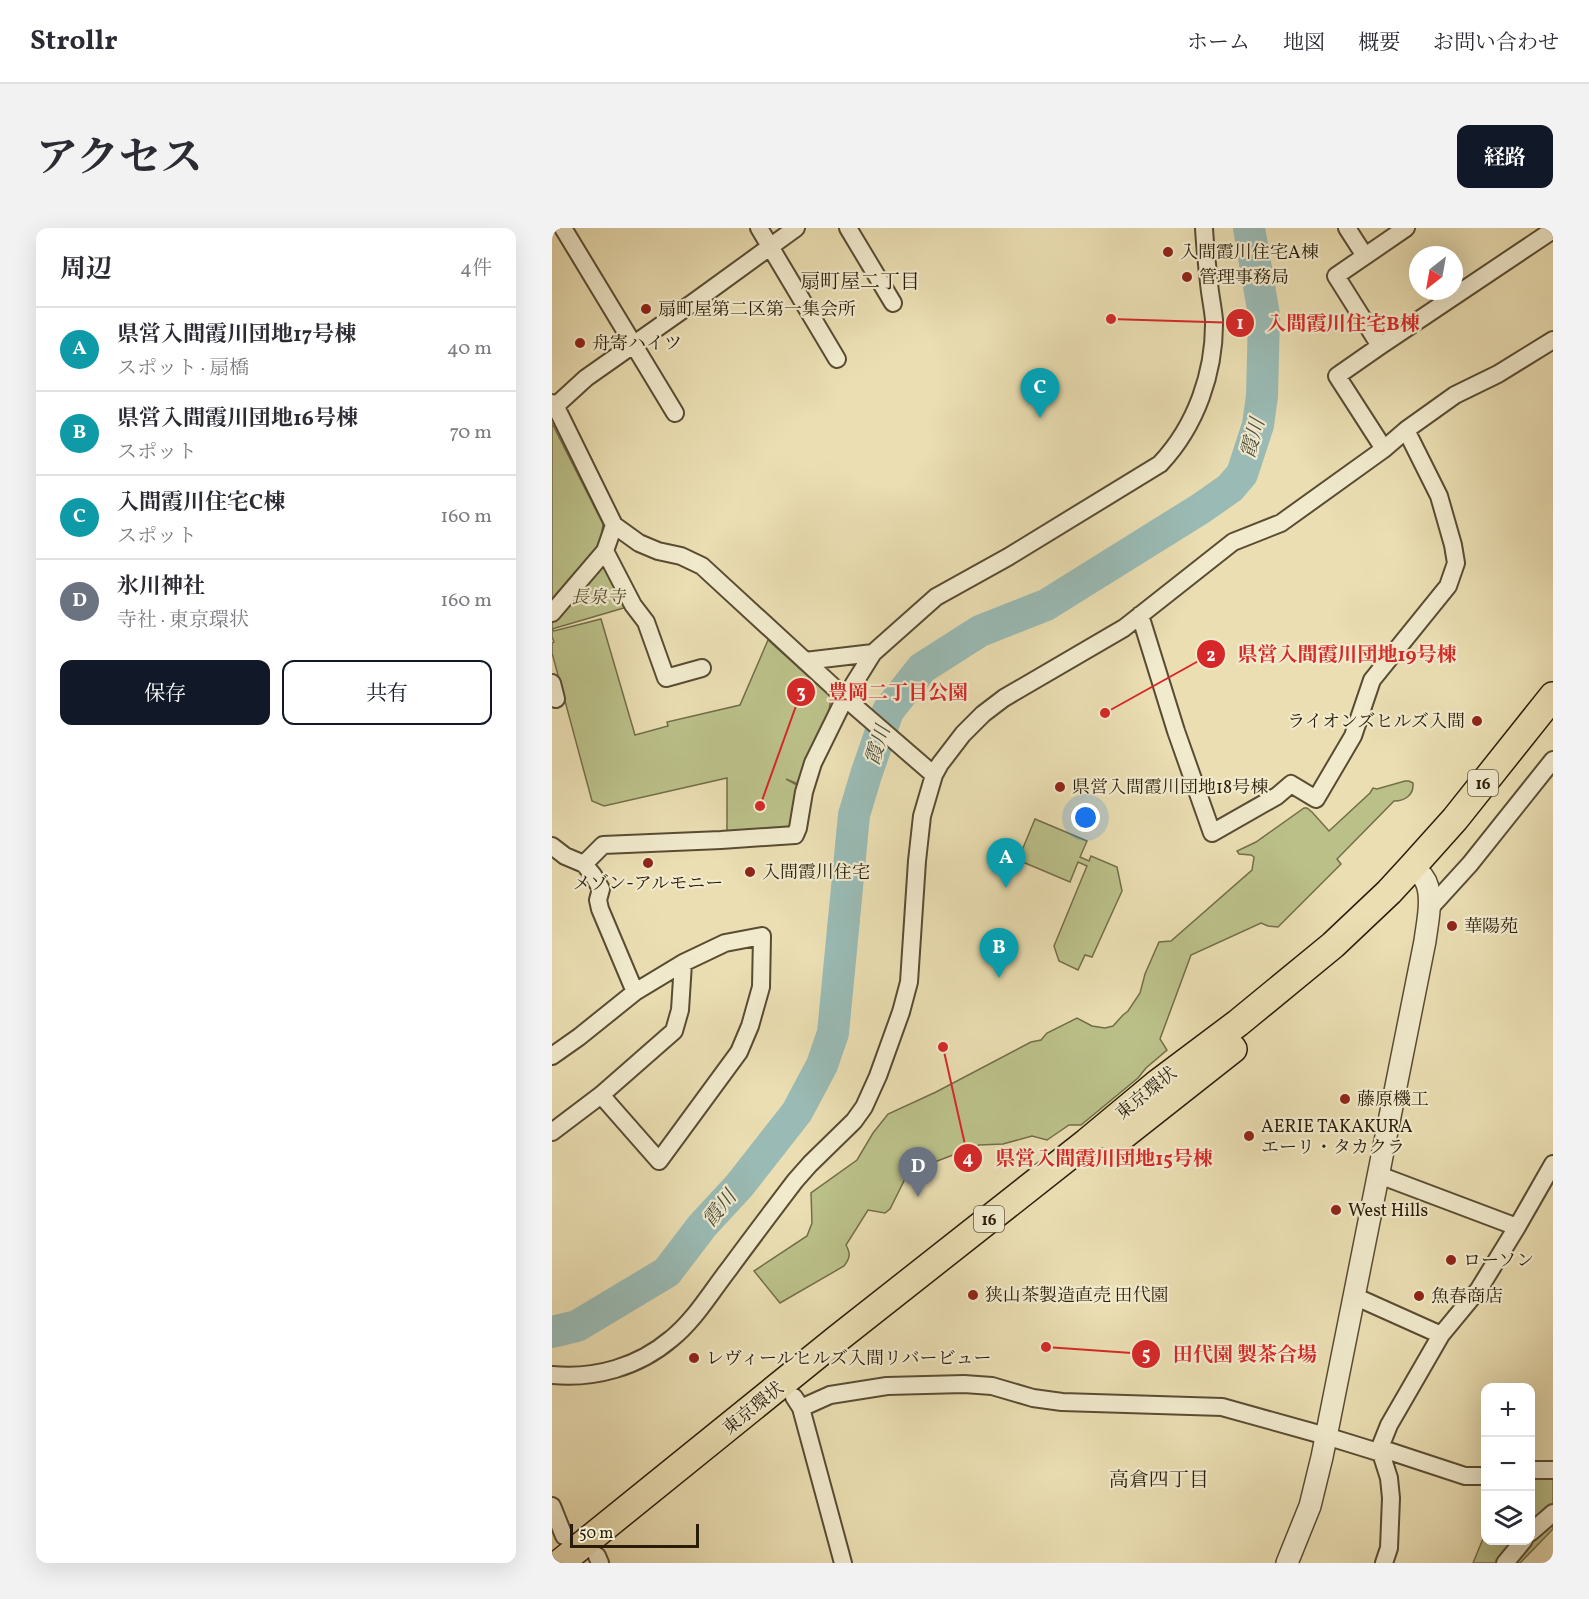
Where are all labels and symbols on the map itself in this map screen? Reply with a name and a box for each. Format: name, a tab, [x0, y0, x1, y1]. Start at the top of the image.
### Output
place label: 入間霞川住宅A棟	[1180, 241, 1319, 266]
marker: 入間霞川住宅A棟	[1161, 245, 1175, 259]
north arrow	[1409, 246, 1463, 300]
place label: 管理事務局	[1199, 266, 1289, 291]
district label: 扇町屋二丁目	[800, 269, 920, 297]
marker: 管理事務局	[1180, 270, 1194, 284]
place label: 扇町屋第二区第一集会所	[658, 298, 856, 323]
marker: 扇町屋第二区第一集会所	[639, 302, 653, 316]
callout: 入間霞川住宅B棟	[1225, 304, 1432, 342]
text: 入間霞川住宅B棟	[1266, 311, 1420, 339]
text: 1	[1236, 312, 1244, 337]
place label: 舟寄ハイツ	[592, 332, 682, 357]
marker: 舟寄ハイツ	[573, 336, 587, 350]
pin: C	[1020, 368, 1060, 418]
water label: 霞川	[1235, 414, 1273, 462]
park label: 長泉寺	[571, 586, 627, 611]
callout: 県営入間霞川団地19号棟	[1196, 635, 1469, 673]
text: 県営入間霞川団地19号棟	[1237, 642, 1457, 670]
text: 2	[1206, 644, 1216, 669]
callout: 豊岡二丁目公園	[786, 673, 980, 711]
text: 豊岡二丁目公園	[828, 680, 968, 708]
text: 3	[796, 681, 806, 706]
place label: ライオンズヒルズ入間	[1287, 710, 1465, 735]
marker: ライオンズヒルズ入間	[1470, 714, 1484, 728]
water label: 霞川	[859, 720, 899, 769]
road number: 16	[1468, 770, 1498, 796]
place label: 県営入間霞川団地18号棟	[1072, 776, 1268, 801]
marker: 県営入間霞川団地18号棟	[1053, 780, 1067, 794]
your location	[1071, 803, 1100, 832]
pin: A	[986, 838, 1026, 888]
marker: メゾン-アルモニー	[641, 856, 655, 870]
place label: 入間霞川住宅	[762, 861, 870, 886]
marker: 入間霞川住宅	[743, 865, 757, 879]
place label: メゾン-アルモニー	[573, 872, 723, 897]
place label: 華陽苑	[1464, 915, 1518, 940]
marker: 華陽苑	[1445, 919, 1459, 933]
pin: B	[980, 928, 1018, 978]
street label: 東京環状	[1111, 1062, 1183, 1127]
place label: 藤原機工	[1357, 1088, 1429, 1113]
marker: 藤原機工	[1338, 1092, 1352, 1106]
place label: AERIE TAKAKURA エーリ・タカクラ	[1261, 1115, 1413, 1161]
marker: AERIE TAKAKURA エーリ・タカクラ	[1242, 1129, 1256, 1143]
callout: 県営入間霞川団地15号棟	[953, 1139, 1225, 1177]
text: 県営入間霞川団地15号棟	[995, 1146, 1213, 1174]
text: 4	[963, 1147, 974, 1172]
pin: D	[898, 1148, 938, 1197]
water label: 霞川	[697, 1183, 745, 1234]
place label: West Hills	[1348, 1199, 1428, 1224]
marker: West Hills	[1329, 1203, 1343, 1217]
road number: 16	[974, 1206, 1004, 1232]
place label: ローソン	[1463, 1249, 1534, 1274]
marker: ローソン	[1444, 1253, 1458, 1267]
place label: 狭山茶製造直売 田代園	[985, 1284, 1169, 1309]
place label: 魚春商店	[1431, 1285, 1503, 1310]
marker: 狭山茶製造直売 田代園	[966, 1288, 980, 1302]
marker: 魚春商店	[1412, 1289, 1426, 1303]
callout: 田代園 製茶合場	[1131, 1335, 1329, 1373]
text: 田代園 製茶合場	[1173, 1342, 1317, 1370]
text: 5	[1142, 1343, 1150, 1368]
place label: レヴィールヒルズ入間リバービュー	[706, 1347, 991, 1372]
marker: レヴィールヒルズ入間リバービュー	[687, 1351, 701, 1365]
street label: 東京環状	[718, 1377, 790, 1442]
district label: 高倉四丁目	[1109, 1467, 1209, 1495]
scale bar	[570, 1521, 699, 1548]

